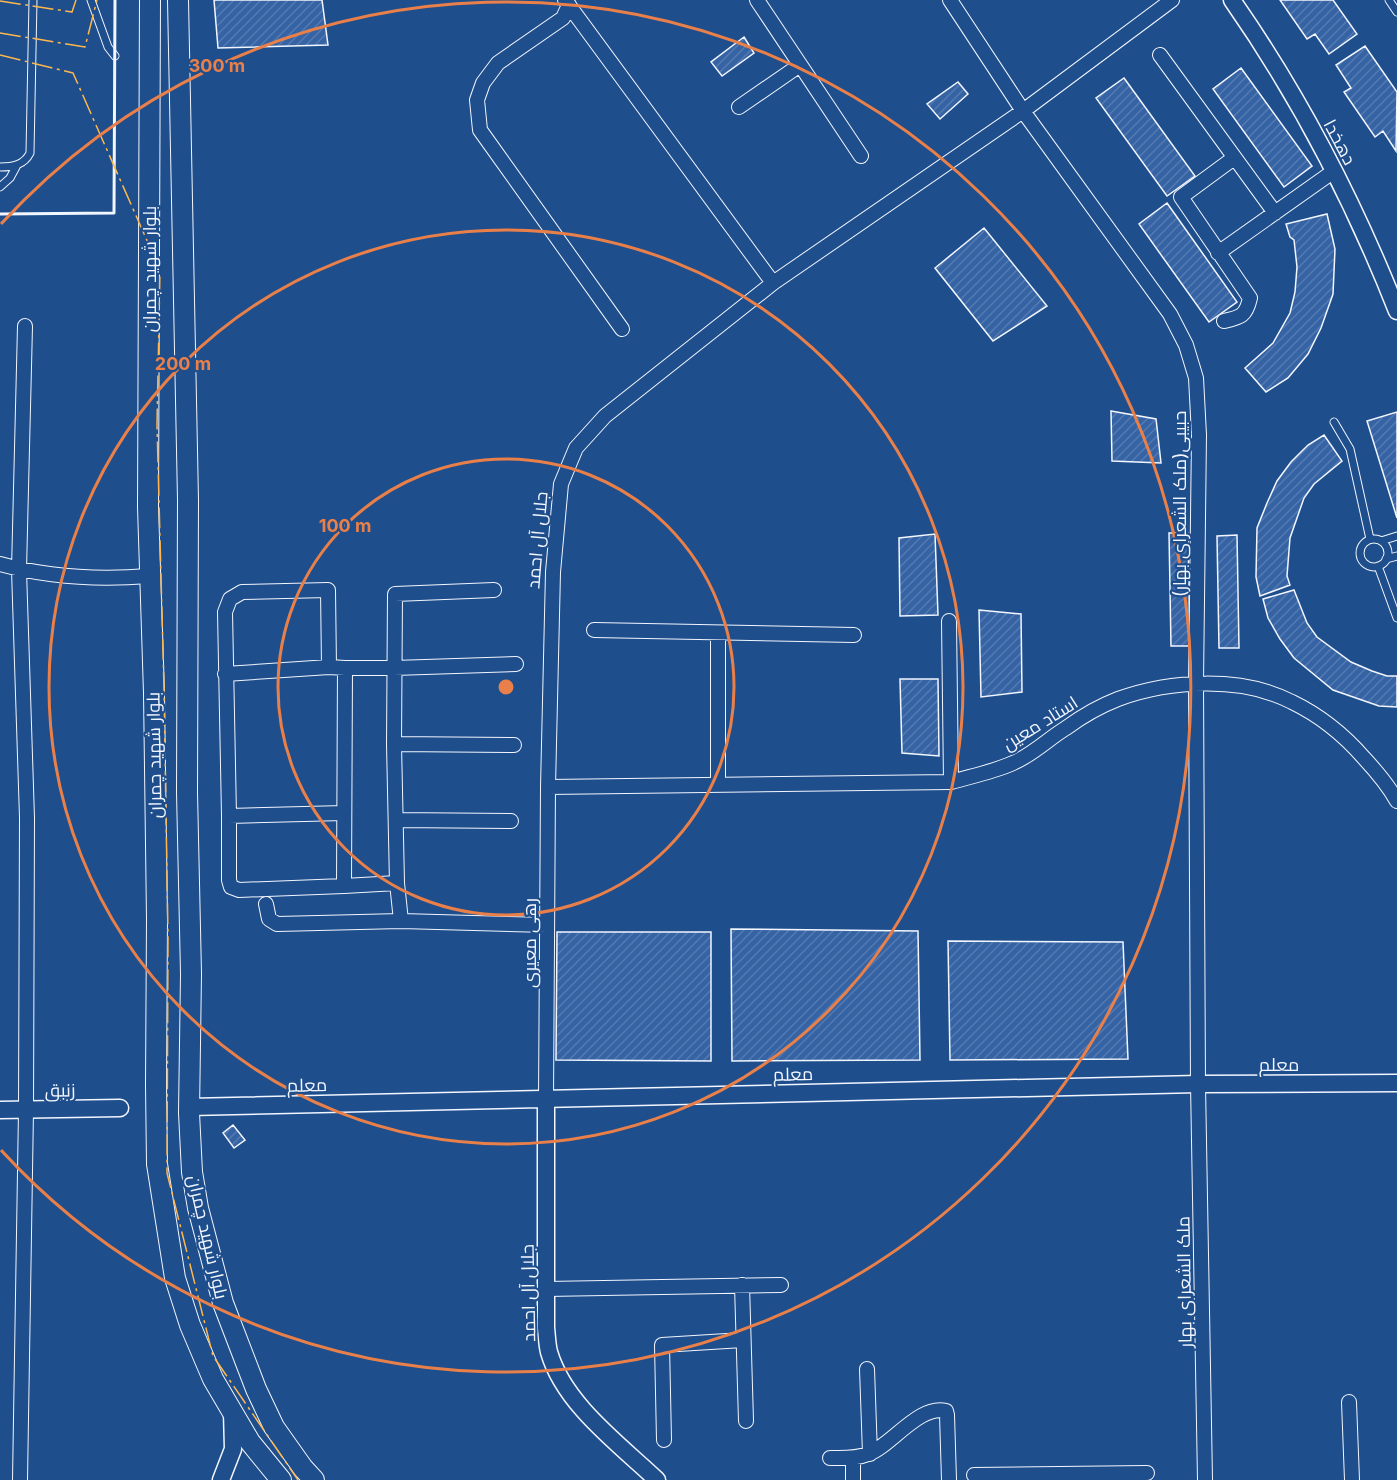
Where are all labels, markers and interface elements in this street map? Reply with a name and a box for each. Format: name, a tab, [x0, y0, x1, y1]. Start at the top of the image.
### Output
text: 300 m	[189, 55, 245, 76]
street label: دهخدا	[1319, 116, 1361, 168]
street label: بلوار شهید چمران	[139, 206, 162, 332]
text: 200 m	[155, 353, 211, 374]
street label: حبیبی(ملک الشعرای بهار)	[1169, 411, 1191, 597]
street label: جلال آل احمد	[522, 490, 553, 590]
text: 100 m	[319, 515, 371, 536]
centre of rings	[496, 677, 516, 697]
street label: بلوار شهید چمران	[142, 692, 168, 818]
street label: استاد معین	[998, 692, 1082, 755]
street label: رهی معیری	[519, 898, 541, 988]
street label: معلم	[1259, 1054, 1299, 1077]
street label: معلم	[773, 1063, 813, 1087]
street label: معلم	[287, 1074, 327, 1098]
street label: زنبق	[44, 1079, 76, 1103]
street label: بلوار شهید چمران	[182, 1173, 232, 1301]
street label: ملک الشعرای بهار	[1172, 1216, 1197, 1349]
street label: جلال آل احمد	[517, 1244, 540, 1342]

